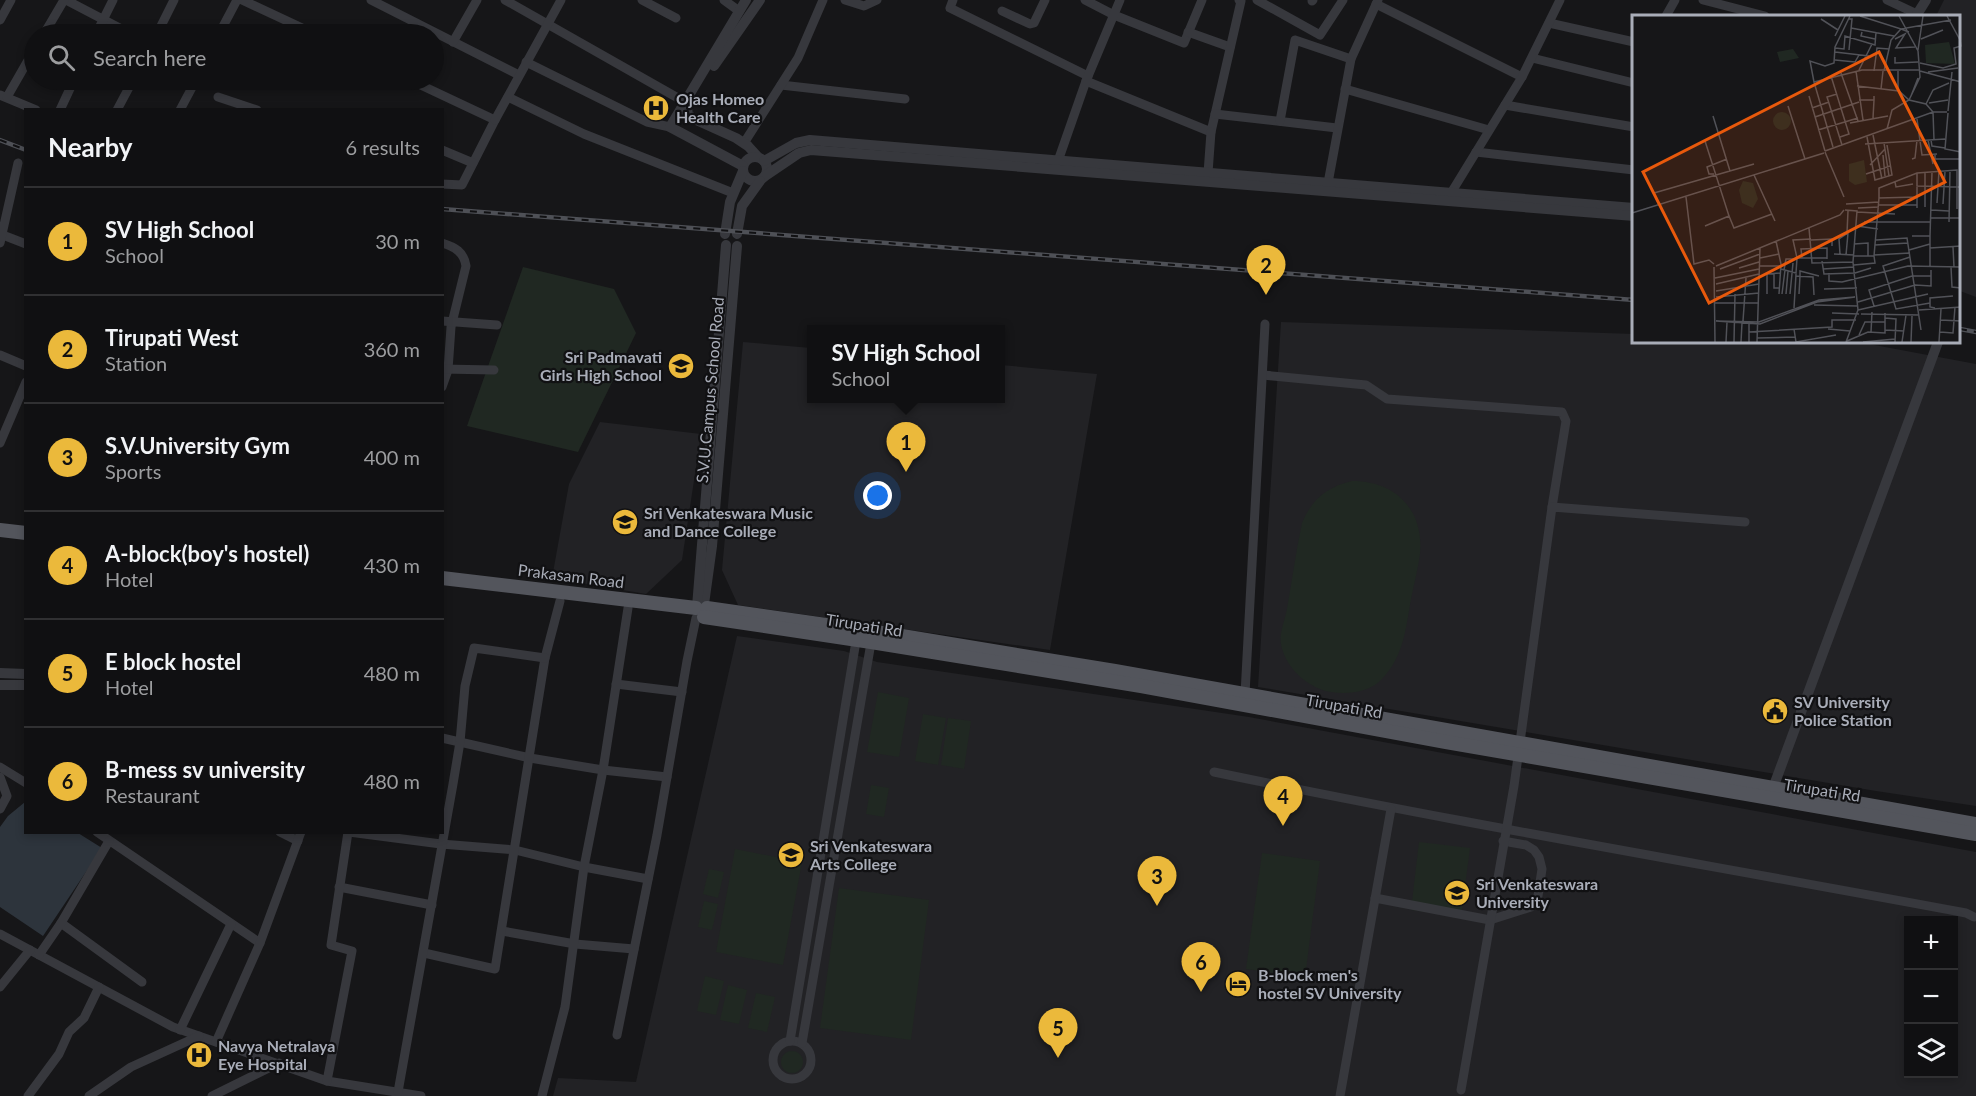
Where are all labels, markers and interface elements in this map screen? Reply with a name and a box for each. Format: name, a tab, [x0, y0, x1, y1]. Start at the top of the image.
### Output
inset map	[1632, 15, 1961, 344]
search box	[24, 24, 444, 90]
icon: search	[45, 41, 78, 74]
text: Search here	[93, 44, 206, 71]
place label: Ojas Homeo Health Care	[676, 89, 764, 126]
hospital icon: Ojas Homeo Health Care	[641, 93, 671, 123]
text: Nearby	[48, 131, 133, 163]
text: 6 results	[345, 135, 420, 159]
text: SV High School	[105, 216, 254, 243]
text: 1	[62, 229, 73, 253]
text: 30 m	[375, 229, 420, 253]
text: School	[105, 243, 164, 267]
pin: 2	[1246, 246, 1286, 295]
street label: S.V.U.Campus School Road	[692, 296, 727, 484]
text: Tirupati West	[105, 324, 239, 351]
popup	[807, 325, 1005, 403]
text: 2	[62, 337, 73, 361]
text: 360 m	[364, 337, 420, 361]
text: SV High School	[831, 339, 981, 366]
place label: Sri Padmavati Girls High School	[540, 347, 662, 384]
text: Station	[105, 351, 167, 375]
school or university icon: Sri Padmavati Girls High School	[666, 351, 696, 381]
text: School	[831, 366, 890, 390]
pin: 1	[886, 422, 926, 472]
text: S.V.University Gym	[105, 432, 290, 459]
text: 3	[62, 445, 73, 469]
text: 400 m	[364, 445, 420, 469]
text: Sports	[105, 459, 161, 483]
your location	[863, 481, 892, 510]
place label: Sri Venkateswara Music and Dance College	[644, 503, 813, 540]
school or university icon: Sri Venkateswara Music and Dance College	[610, 507, 640, 537]
text: A-block(boy's hostel)	[105, 540, 309, 567]
text: 4	[62, 553, 73, 577]
text: 430 m	[364, 553, 420, 577]
street label: Prakasam Road	[517, 560, 625, 591]
text: Hotel	[105, 567, 154, 591]
street label: Tirupati Rd	[824, 609, 904, 640]
text: E block hostel	[105, 648, 241, 675]
text: 5	[62, 661, 73, 685]
text: 480 m	[364, 661, 420, 685]
text: Hotel	[105, 675, 154, 699]
street label: Tirupati Rd	[1304, 689, 1384, 722]
place label: SV University Police Station	[1794, 692, 1892, 729]
public building icon: SV University Police Station	[1760, 696, 1790, 726]
text: B-mess sv university	[105, 756, 305, 783]
text: 6	[62, 769, 73, 793]
text: 480 m	[364, 769, 420, 793]
street label: Tirupati Rd	[1782, 774, 1862, 805]
pin: 4	[1264, 776, 1302, 826]
text: Restaurant	[105, 783, 200, 807]
place label: Sri Venkateswara Arts College	[809, 836, 932, 873]
school or university icon: Sri Venkateswara Arts College	[776, 840, 806, 870]
pin: 3	[1138, 856, 1176, 906]
place label: Sri Venkateswara University	[1476, 874, 1598, 911]
school or university icon: Sri Venkateswara University	[1442, 878, 1472, 908]
map controls	[1904, 916, 1958, 1078]
button: +	[1904, 916, 1958, 970]
pin: 6	[1182, 942, 1220, 992]
place label: B-block men's hostel SV University	[1258, 965, 1402, 1002]
hotel icon: B-block men's hostel SV University	[1223, 969, 1253, 999]
button: −	[1904, 970, 1958, 1024]
pin: 5	[1038, 1008, 1078, 1058]
button: layers	[1904, 1024, 1958, 1078]
place label: Navya Netralaya Eye Hospital	[218, 1036, 335, 1073]
hospital icon: Navya Netralaya Eye Hospital	[184, 1040, 214, 1070]

